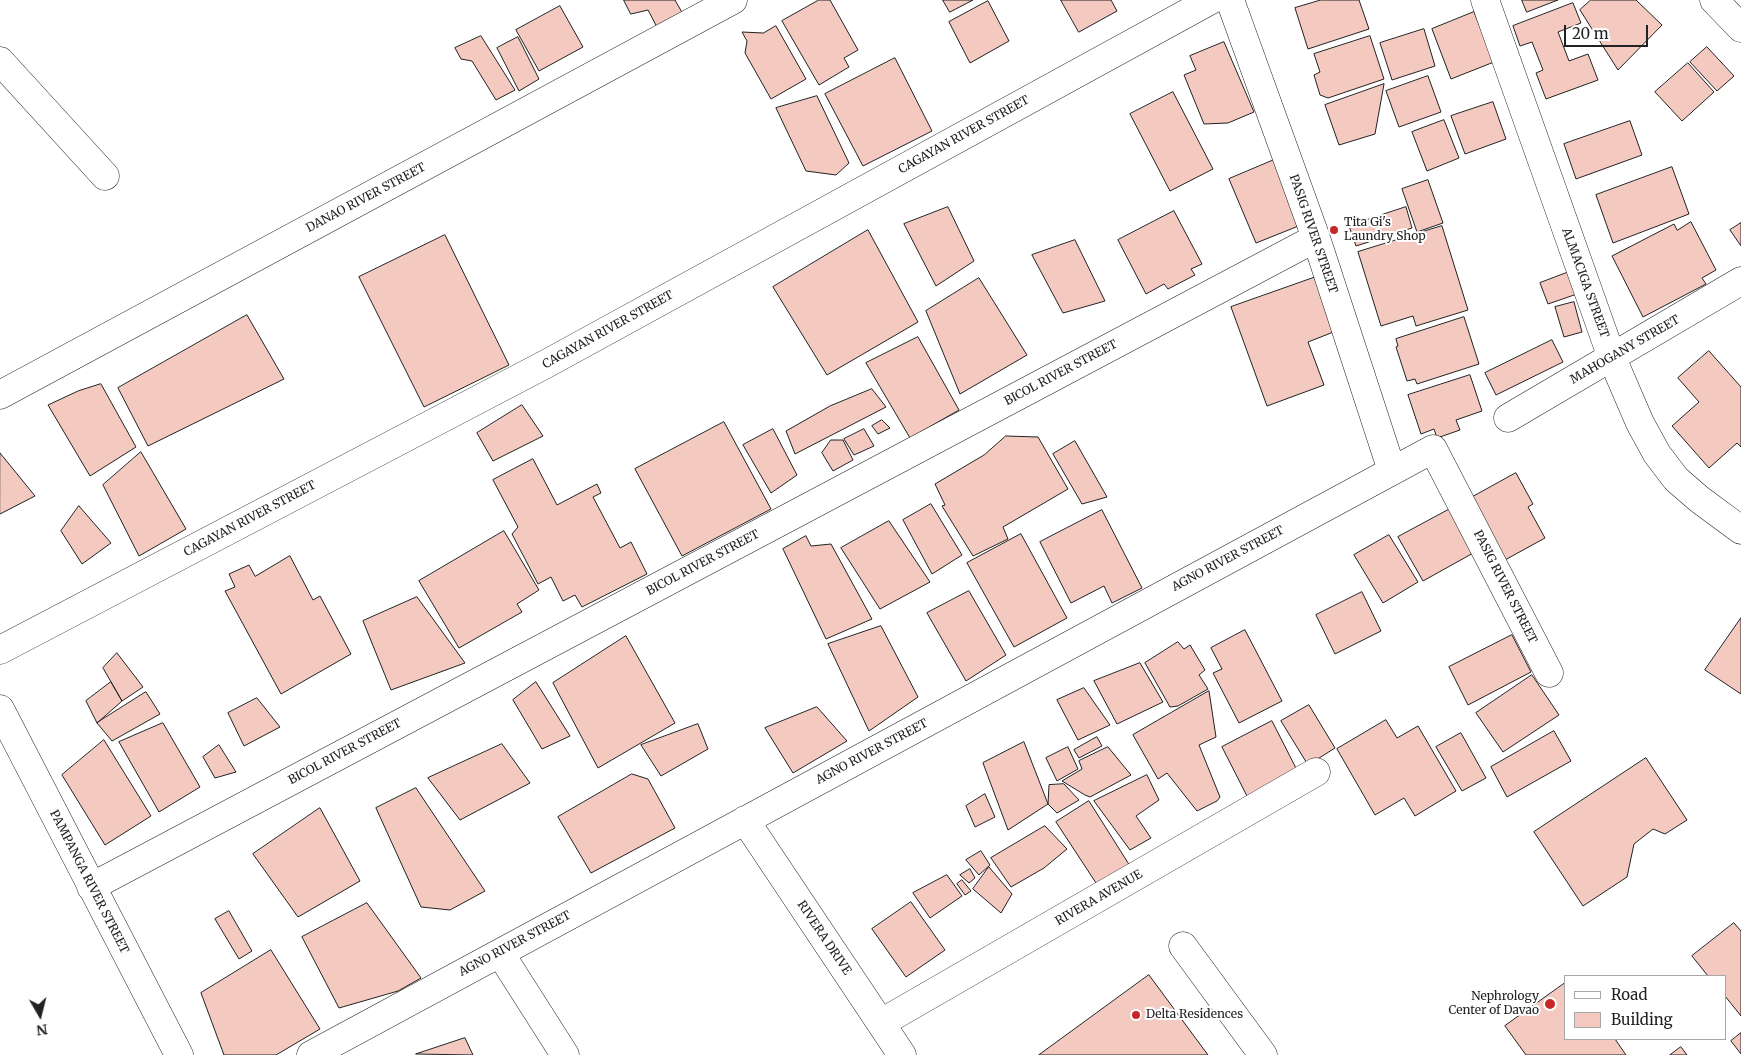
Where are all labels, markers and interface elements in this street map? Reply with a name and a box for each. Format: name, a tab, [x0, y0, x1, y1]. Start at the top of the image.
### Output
scale bar	[1566, 15, 1650, 47]
text: 20 m	[1572, 24, 1609, 43]
street label: CAGAYAN RIVER STREET	[896, 93, 1032, 177]
street label: DANAO RIVER STREET	[304, 160, 428, 236]
street label: PASIG RIVER STREET	[1286, 173, 1340, 295]
place label: Tita Gi's Laundry Shop	[1344, 216, 1426, 244]
marker: Tita Gi's Laundry Shop	[1328, 224, 1340, 236]
street label: ALMACIGA STREET	[1558, 226, 1612, 340]
street label: CAGAYAN RIVER STREET	[540, 288, 676, 372]
street label: MAHOGANY STREET	[1568, 313, 1682, 387]
street label: BICOL RIVER STREET	[1002, 337, 1120, 409]
street label: CAGAYAN RIVER STREET	[182, 478, 318, 560]
street label: AGNO RIVER STREET	[1169, 523, 1287, 595]
street label: BICOL RIVER STREET	[644, 527, 762, 599]
street label: PASIG RIVER STREET	[1470, 528, 1540, 646]
street label: BICOL RIVER STREET	[286, 716, 404, 788]
street label: AGNO RIVER STREET	[813, 716, 931, 788]
street label: PAMPANGA RIVER STREET	[46, 808, 132, 956]
street label: RIVERA AVENUE	[1053, 867, 1145, 929]
street label: RIVERA DRIVE	[794, 898, 854, 978]
street label: AGNO RIVER STREET	[456, 908, 574, 980]
legend	[1564, 975, 1726, 1040]
text: Road	[1611, 985, 1647, 1004]
north arrow	[15, 990, 65, 1040]
place label: Nephrology Center of Davao	[1448, 990, 1539, 1018]
marker: Nephrology Center of Davao	[1543, 997, 1557, 1011]
place label: Delta Residences	[1146, 1008, 1243, 1022]
marker: Delta Residences	[1130, 1009, 1142, 1021]
text: Building	[1611, 1010, 1673, 1029]
text: N	[35, 1020, 49, 1040]

